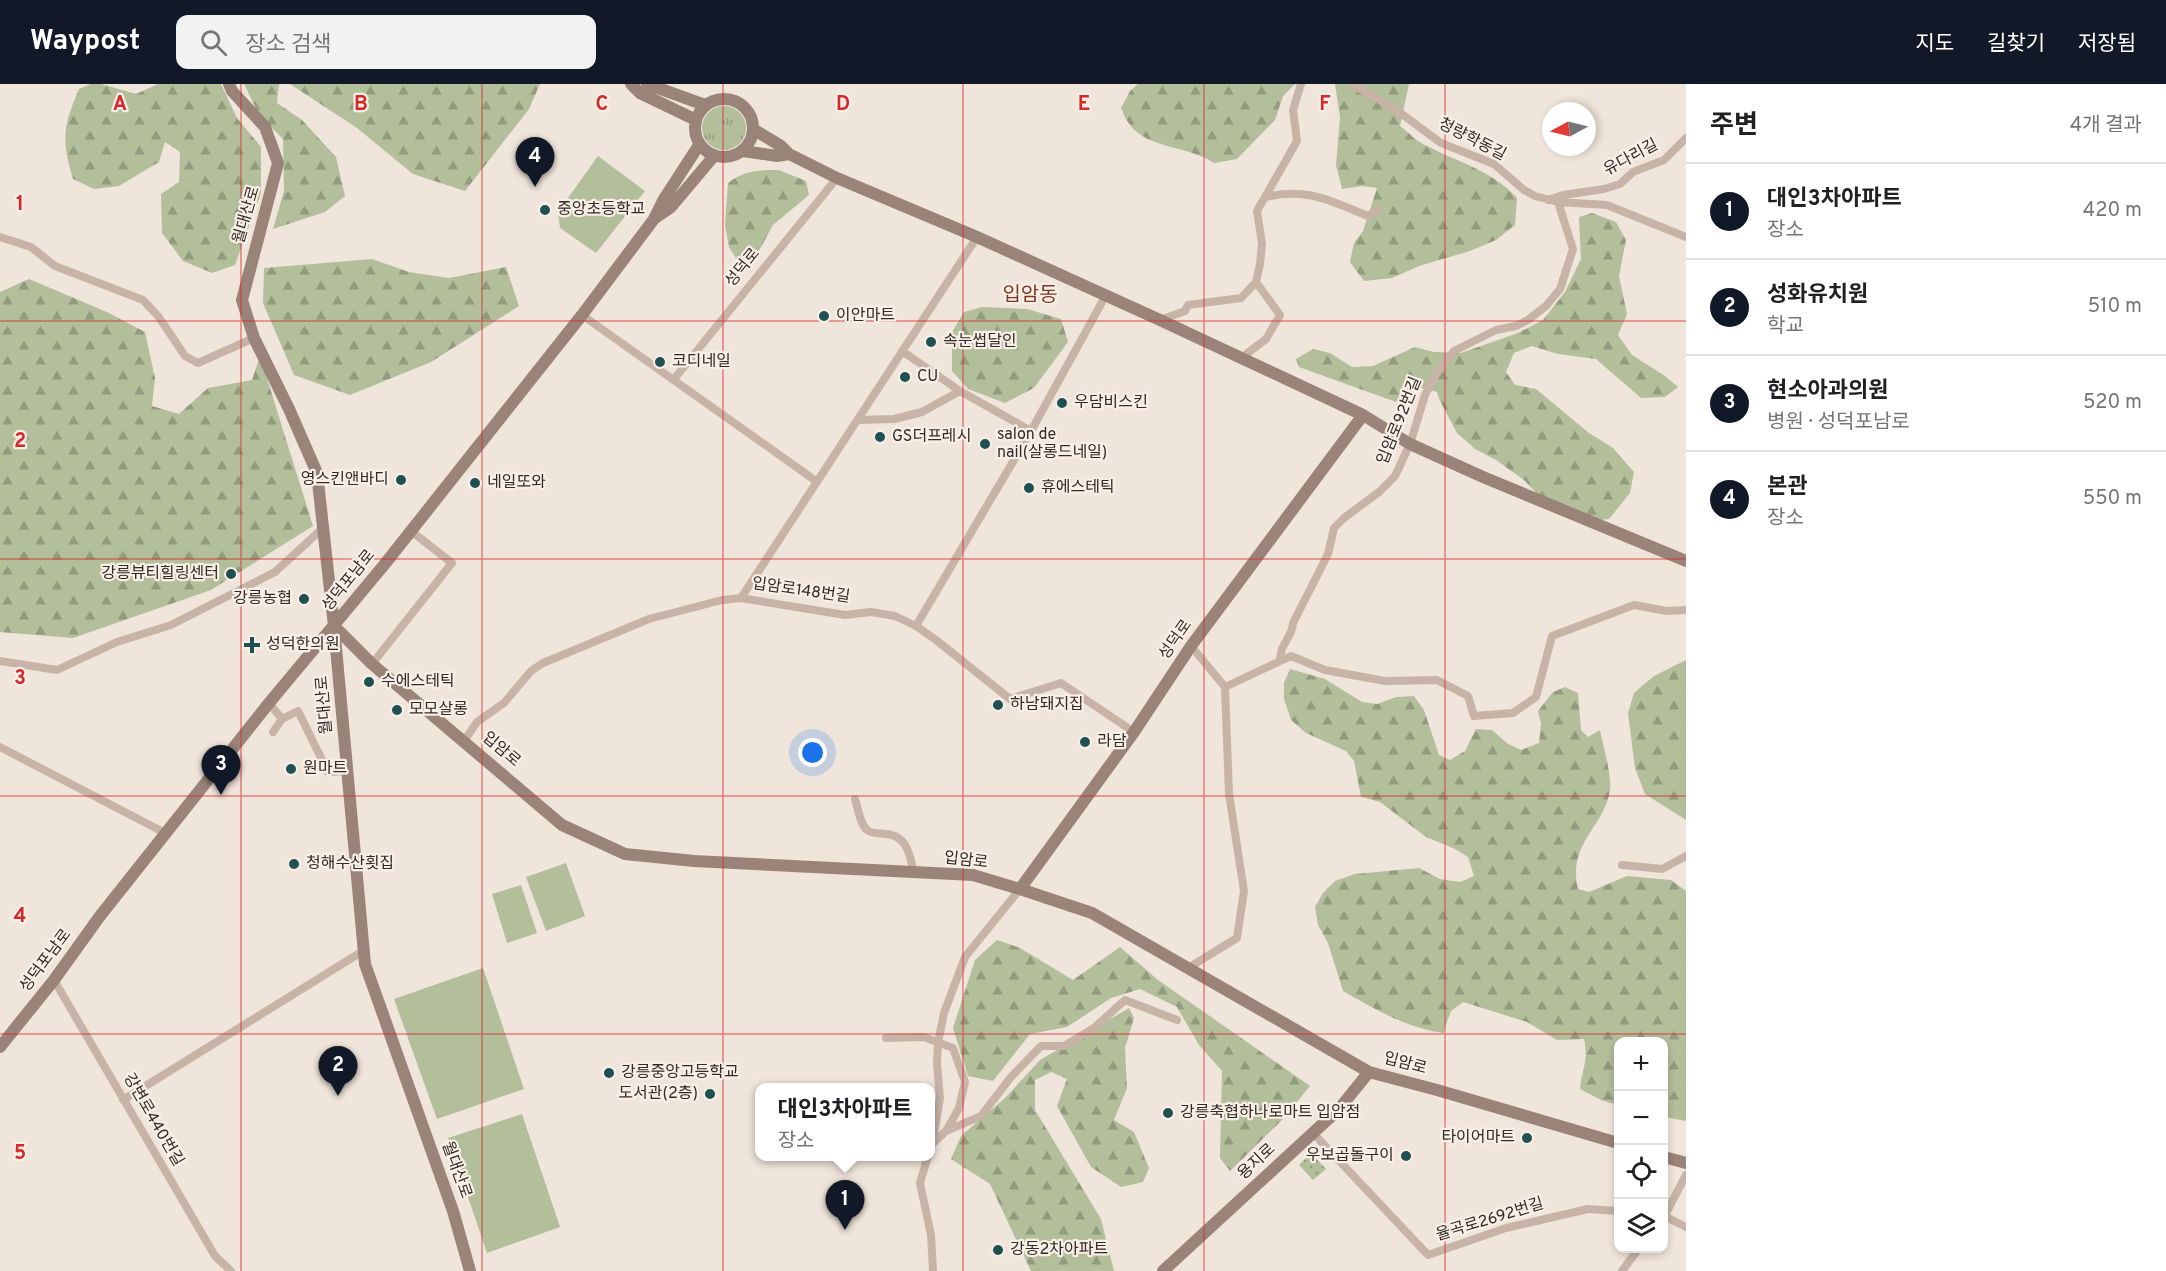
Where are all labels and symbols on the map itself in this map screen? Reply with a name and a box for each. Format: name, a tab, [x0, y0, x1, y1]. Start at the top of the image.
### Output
text: A	[113, 92, 127, 118]
text: B	[354, 92, 368, 118]
text: C	[596, 92, 608, 118]
text: D	[836, 92, 850, 118]
text: E	[1078, 92, 1090, 118]
text: F	[1319, 92, 1331, 118]
north arrow	[1542, 102, 1596, 156]
street label: 청량학동길	[1435, 114, 1509, 166]
street label: 유다리길	[1600, 135, 1662, 181]
pin: 4	[516, 138, 554, 187]
street label: 월대산로	[229, 184, 265, 246]
text: 1	[16, 192, 24, 218]
place label: 중앙초등학교	[557, 200, 645, 220]
marker: 중앙초등학교	[538, 203, 552, 217]
street label: 성덕로	[721, 244, 765, 291]
district label: 입암동	[1002, 283, 1058, 309]
place label: 이안마트	[836, 306, 895, 326]
marker: 이안마트	[817, 309, 831, 323]
place label: 속눈썹달인	[943, 332, 1017, 352]
marker: 속눈썹달인	[924, 335, 938, 349]
place label: 코디네일	[672, 352, 731, 372]
marker: 코디네일	[653, 355, 667, 369]
place label: CU	[917, 367, 938, 387]
marker: CU	[898, 370, 912, 384]
street label: 입암로92번길	[1373, 374, 1427, 468]
place label: 우담비스킨	[1074, 393, 1148, 413]
marker: 우담비스킨	[1055, 396, 1069, 410]
place label: salon de nail(살롱드네일)	[997, 425, 1107, 463]
place label: GS더프레시	[892, 427, 971, 447]
text: 2	[14, 429, 26, 455]
marker: GS더프레시	[873, 430, 887, 444]
marker: salon de nail(살롱드네일)	[978, 437, 992, 451]
place label: 영스킨앤바디	[301, 470, 389, 490]
marker: 영스킨앤바디	[394, 473, 408, 487]
place label: 네일또와	[487, 473, 546, 493]
marker: 네일또와	[468, 476, 482, 490]
place label: 휴에스테틱	[1041, 478, 1115, 498]
marker: 휴에스테틱	[1022, 481, 1036, 495]
street label: 성덕포남로	[318, 546, 380, 616]
place label: 강릉뷰티힐링센터	[101, 564, 219, 584]
marker: 강릉뷰티힐링센터	[224, 567, 238, 581]
street label: 입암로148번길	[751, 574, 851, 608]
place label: 강릉농협	[233, 589, 292, 609]
marker: 강릉농협	[297, 592, 311, 606]
street label: 성덕로	[1155, 616, 1197, 664]
place label: 성덕한의원	[266, 635, 340, 655]
marker: 성덕한의원	[243, 636, 261, 654]
text: 3	[14, 666, 26, 692]
place label: 수에스테틱	[381, 672, 455, 692]
street label: 월대산로	[312, 675, 338, 735]
marker: 수에스테틱	[362, 675, 376, 689]
place label: 하남돼지집	[1010, 695, 1084, 715]
marker: 하남돼지집	[991, 698, 1005, 712]
place label: 모모살롱	[409, 700, 468, 720]
marker: 모모살롱	[390, 703, 404, 717]
street label: 입암로	[478, 728, 525, 772]
place label: 라담	[1097, 732, 1127, 752]
marker: 라담	[1078, 735, 1092, 749]
your location	[798, 738, 827, 767]
pin: 3	[202, 746, 240, 795]
place label: 원마트	[303, 759, 347, 779]
marker: 원마트	[284, 762, 298, 776]
street label: 입암로	[943, 848, 989, 874]
place label: 청해수산횟집	[306, 854, 394, 874]
marker: 청해수산횟집	[287, 857, 301, 871]
text: 4	[14, 904, 26, 930]
street label: 성덕포남로	[16, 925, 76, 996]
pin: 2	[318, 1046, 358, 1096]
street label: 입암로	[1381, 1049, 1429, 1079]
place label: 강릉중앙고등학교	[621, 1063, 739, 1083]
marker: 강릉중앙고등학교	[602, 1066, 616, 1080]
street label: 강변로440번길	[118, 1070, 188, 1170]
place label: 도서관(2층)	[618, 1084, 698, 1104]
marker: 도서관(2층)	[703, 1087, 717, 1101]
place label: 강릉축협하나로마트 입암점	[1180, 1103, 1360, 1123]
marker: 강릉축협하나로마트 입암점	[1161, 1106, 1175, 1120]
place label: 타이어마트	[1441, 1128, 1515, 1148]
marker: 타이어마트	[1520, 1131, 1534, 1145]
street label: 월대산로	[437, 1139, 476, 1201]
street label: 용지로	[1234, 1139, 1280, 1184]
text: 5	[14, 1141, 26, 1167]
place label: 우보곱돌구이	[1306, 1146, 1394, 1166]
marker: 우보곱돌구이	[1399, 1149, 1413, 1163]
pin: 1	[826, 1180, 864, 1230]
street label: 율곡로2692번길	[1434, 1194, 1546, 1246]
place label: 강동2차아파트	[1010, 1240, 1108, 1260]
marker: 강동2차아파트	[991, 1243, 1005, 1257]

